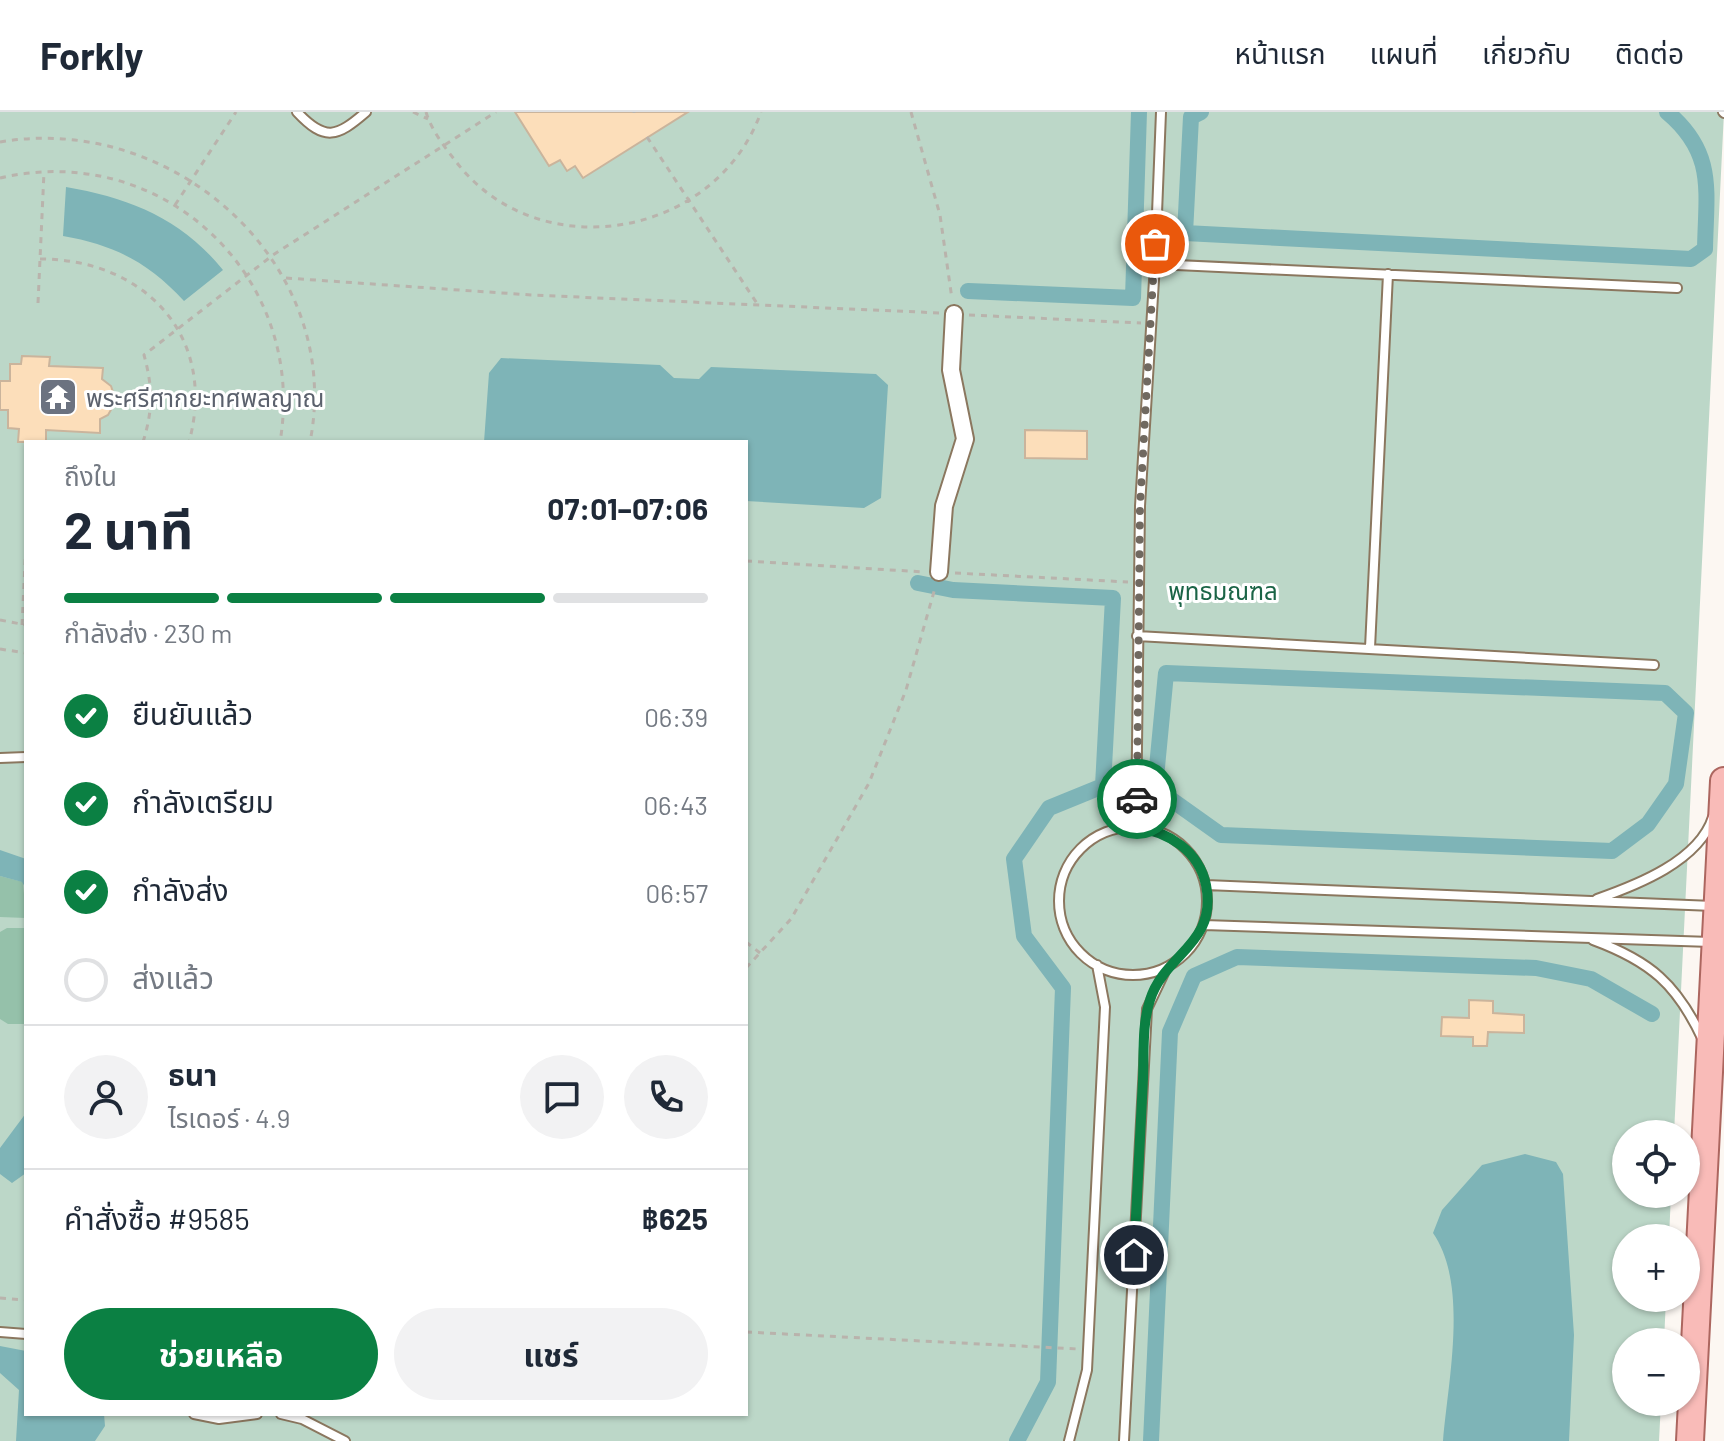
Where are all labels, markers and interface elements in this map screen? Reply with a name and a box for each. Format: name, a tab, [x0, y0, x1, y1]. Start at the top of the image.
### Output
text: Forkly	[40, 32, 143, 78]
text: หน้าแรก	[1235, 36, 1326, 70]
text: แผนที่	[1370, 36, 1438, 70]
text: เกี่ยวกับ	[1482, 36, 1571, 70]
text: ติดต่อ	[1615, 36, 1684, 70]
pin	[1121, 210, 1189, 278]
icon: bag	[1133, 222, 1177, 266]
temple icon: พระศรีศากยะทศพลญาณ	[37, 376, 79, 418]
place label: พระศรีศากยะทศพลญาณ	[86, 383, 324, 412]
text: ถึงใน	[64, 460, 117, 491]
text: 07:01–07:06	[547, 490, 708, 526]
text: 2 นาที	[64, 497, 193, 559]
park label: พุทธมณฑล	[1168, 576, 1278, 607]
text: กำลังส่ง · 230 m	[64, 617, 232, 648]
icon: check	[64, 694, 108, 738]
text: ยืนยันแล้ว	[132, 695, 253, 731]
text: 06:39	[644, 701, 708, 732]
courier	[1097, 759, 1177, 839]
icon: car	[1115, 777, 1159, 821]
icon: check	[64, 782, 108, 826]
text: กำลังเตรียม	[132, 783, 274, 819]
text: 06:43	[643, 789, 708, 820]
icon: check	[64, 870, 108, 914]
text: กำลังส่ง	[132, 871, 229, 907]
text: 06:57	[645, 877, 708, 908]
text: ส่งแล้ว	[132, 959, 214, 995]
button: person	[64, 1055, 148, 1139]
button: chat	[520, 1055, 604, 1139]
button: phone	[624, 1055, 708, 1139]
text: ธนา	[168, 1056, 217, 1092]
text: ไรเดอร์ · 4.9	[168, 1102, 290, 1133]
map controls	[1612, 1120, 1700, 1416]
button: locate	[1612, 1120, 1700, 1208]
text: คำสั่งซื้อ #9585	[64, 1200, 250, 1236]
text: ฿625	[641, 1200, 708, 1236]
pin	[1100, 1221, 1168, 1289]
button: +	[1612, 1224, 1700, 1312]
icon: home	[1112, 1233, 1156, 1277]
button: ช่วยเหลือ	[64, 1308, 378, 1400]
button: แชร์	[394, 1308, 708, 1400]
button: −	[1612, 1328, 1700, 1416]

